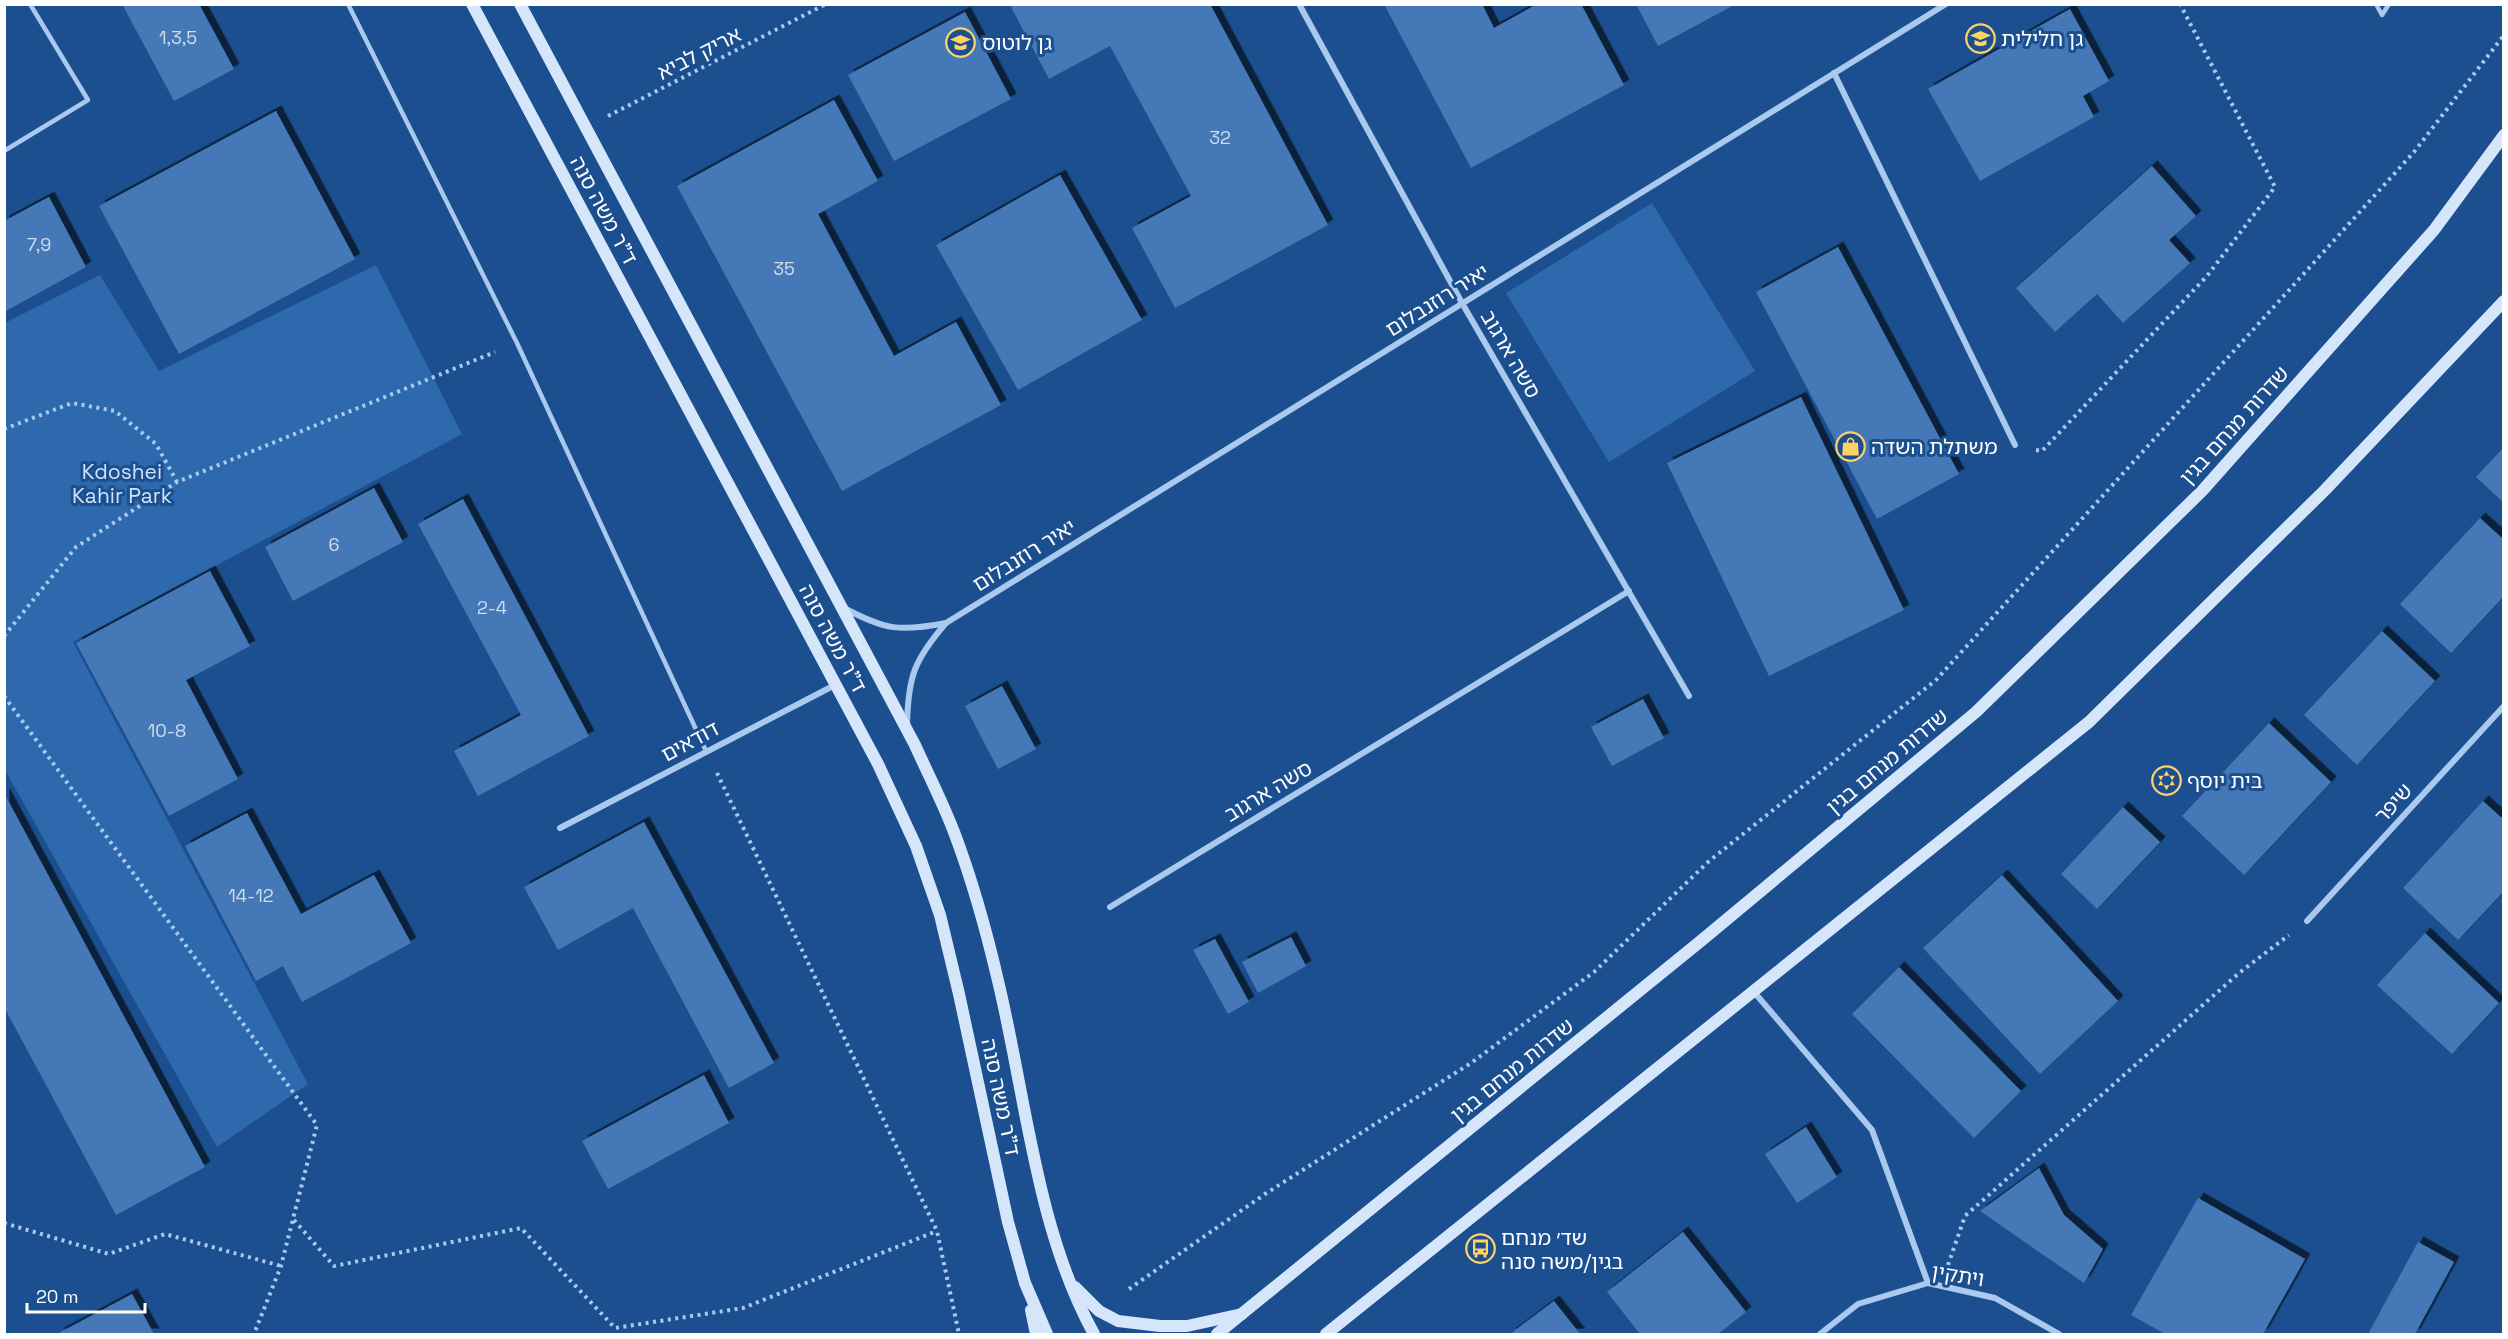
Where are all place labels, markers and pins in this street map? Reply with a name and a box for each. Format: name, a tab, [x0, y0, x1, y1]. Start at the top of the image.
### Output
school or university icon: גן חלילית	[1964, 22, 1996, 54]
place label: גן חלילית	[2001, 25, 2083, 52]
school or university icon: גן לוטוס	[945, 26, 977, 58]
place label: גן לוטוס	[982, 29, 1052, 56]
shop icon: משתלת השדה	[1834, 430, 1866, 462]
place label: משתלת השדה	[1871, 433, 1998, 460]
synagogue icon: בית יוסף	[2150, 764, 2182, 796]
place label: בית יוסף	[2187, 767, 2263, 794]
place label: שד׳ מנחם בגין/משה סנה	[1501, 1224, 1623, 1275]
bus stop icon: שד׳ מנחם בגין/משה סנה	[1464, 1233, 1496, 1265]

